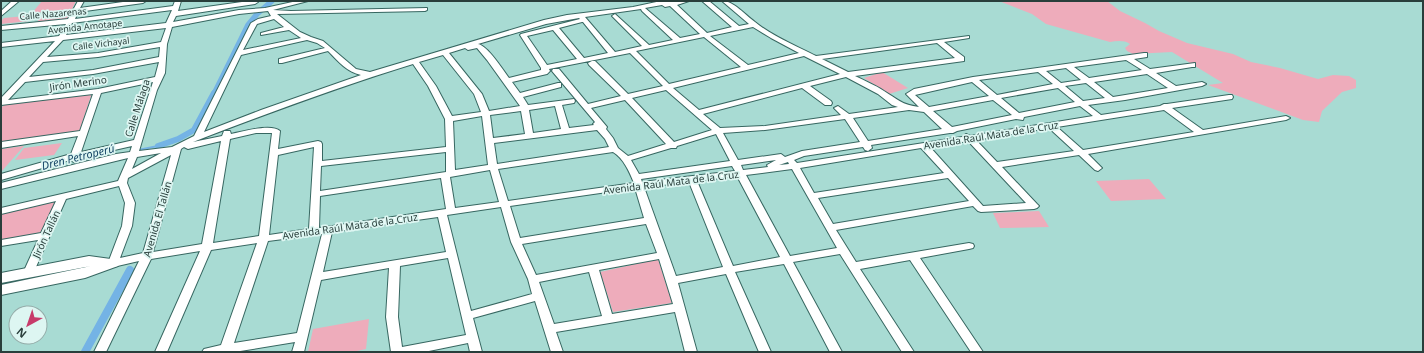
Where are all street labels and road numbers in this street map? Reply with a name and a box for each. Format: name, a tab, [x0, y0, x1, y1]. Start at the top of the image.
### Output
street label: Calle Nazarenas	[19, 4, 87, 23]
street label: Avenida Amotape	[47, 16, 123, 37]
street label: Calle Vichayal	[72, 34, 130, 53]
street label: Jirón Merino	[47, 72, 108, 94]
street label: Calle Málaga	[121, 77, 153, 139]
street label: Avenida Raúl Mata de la Cruz	[923, 117, 1060, 153]
street label: Avenida Raúl Mata de la Cruz	[602, 167, 740, 197]
street label: Avenida El Tallán	[139, 179, 175, 259]
street label: Jirón Tallán	[28, 208, 63, 261]
street label: Avenida Raúl Mata de la Cruz	[281, 210, 419, 242]

